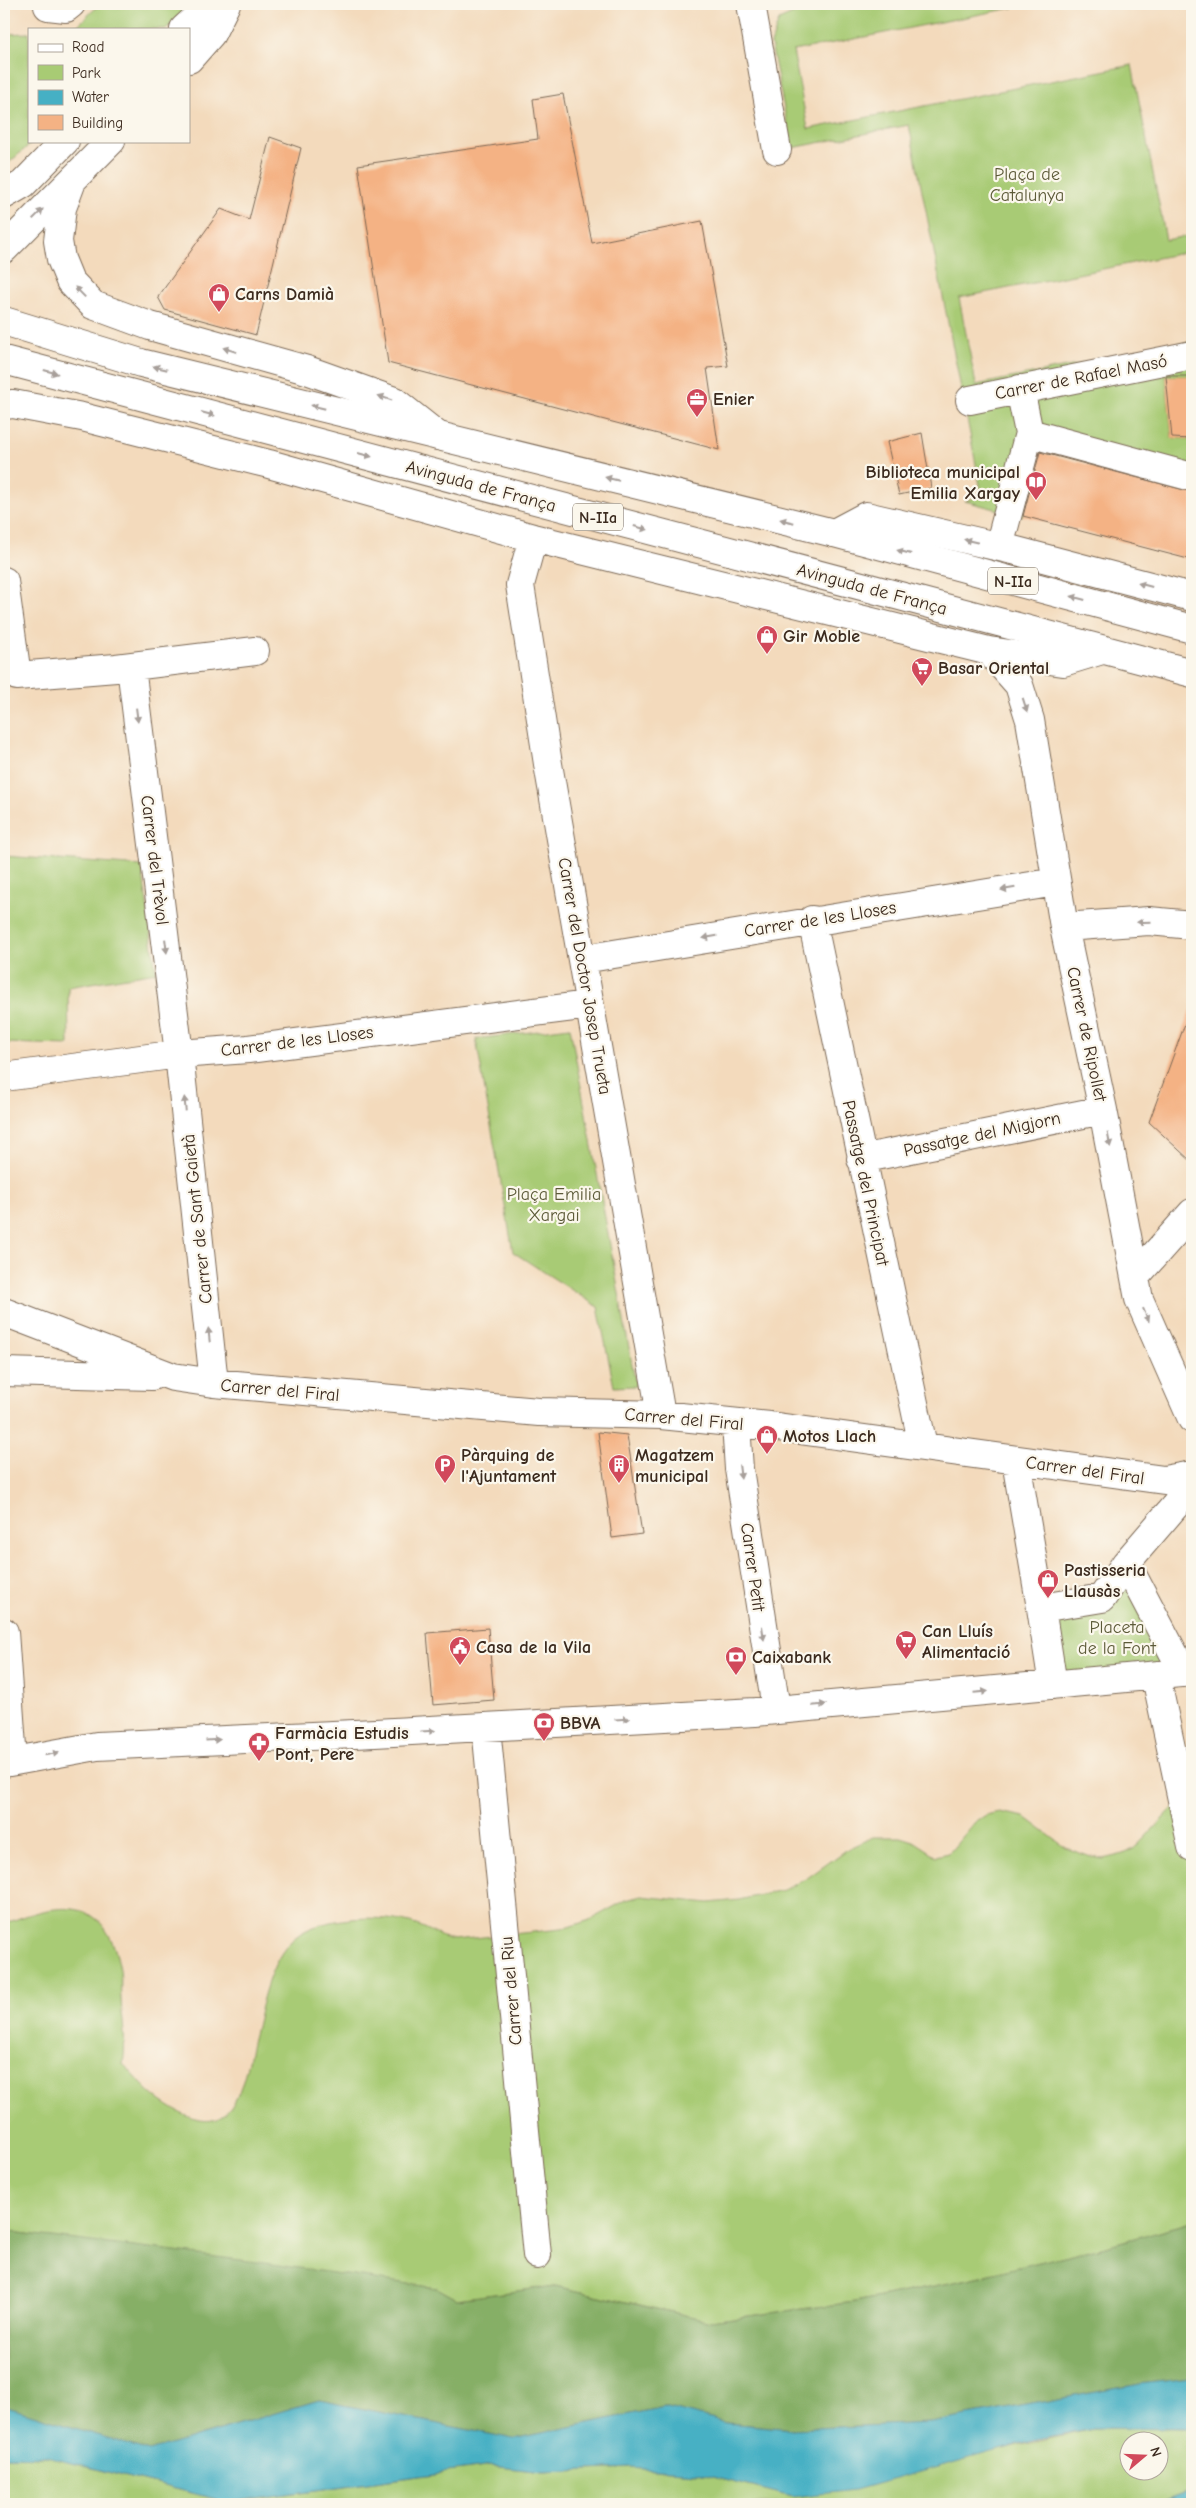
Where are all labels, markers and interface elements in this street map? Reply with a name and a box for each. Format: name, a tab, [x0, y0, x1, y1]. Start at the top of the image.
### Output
legend	[28, 28, 190, 142]
text: Road	[72, 38, 104, 56]
text: Park	[72, 64, 101, 82]
text: Water	[72, 88, 109, 106]
text: Building	[72, 114, 123, 132]
park label: Plaça de Catalunya	[990, 164, 1064, 206]
one-way arrow	[31, 208, 43, 220]
shop icon: Carns Damià	[207, 282, 231, 313]
place label: Carns Damià	[235, 284, 334, 305]
one-way arrow	[74, 286, 86, 298]
one-way arrow	[222, 346, 237, 354]
street label: Carrer de Rafael Masó	[993, 350, 1169, 405]
one-way arrow	[152, 364, 167, 372]
one-way arrow	[43, 369, 58, 377]
office icon: Enier	[685, 387, 709, 418]
place label: Enier	[713, 389, 755, 410]
one-way arrow	[377, 394, 392, 401]
one-way arrow	[310, 403, 325, 411]
one-way arrow	[200, 410, 216, 418]
one-way arrow	[358, 451, 373, 459]
street label: Avinguda de França	[403, 456, 558, 517]
place label: Biblioteca municipal Emilia Xargay	[866, 462, 1021, 504]
library icon: Biblioteca municipal Emilia Xargay	[1024, 470, 1048, 501]
one-way arrow	[604, 474, 619, 482]
road number: N-IIa	[573, 504, 623, 530]
one-way arrow	[779, 517, 794, 525]
one-way arrow	[633, 524, 648, 532]
one-way arrow	[963, 537, 978, 545]
one-way arrow	[896, 547, 911, 555]
street label: Avinguda de França	[794, 559, 949, 620]
road number: N-IIa	[988, 568, 1038, 594]
one-way arrow	[1138, 581, 1153, 589]
one-way arrow	[1070, 594, 1085, 602]
shop icon: Gir Moble	[755, 624, 779, 655]
place label: Gir Moble	[783, 626, 860, 647]
supermarket icon: Basar Oriental	[910, 656, 934, 687]
place label: Basar Oriental	[938, 658, 1049, 679]
one-way arrow	[1022, 698, 1030, 713]
one-way arrow	[133, 707, 141, 723]
street label: Carrer del Trèvol	[136, 794, 173, 926]
street label: Carrer del Doctor Josep Trueta	[553, 856, 616, 1096]
one-way arrow	[1000, 886, 1016, 894]
street label: Carrer de les Lloses	[742, 897, 898, 942]
one-way arrow	[1135, 918, 1151, 926]
one-way arrow	[701, 934, 717, 942]
one-way arrow	[162, 938, 170, 954]
street label: Carrer de Ripollet	[1062, 965, 1111, 1104]
street label: Carrer de les Lloses	[219, 1022, 375, 1061]
one-way arrow	[181, 1095, 189, 1111]
street label: Passatge del Principat	[838, 1098, 893, 1269]
street label: Passatge del Migjorn	[902, 1108, 1063, 1161]
one-way arrow	[1105, 1132, 1113, 1148]
street label: Carrer de Sant Gaietà	[178, 1133, 217, 1305]
park label: Plaça Emilia Xargai	[507, 1184, 601, 1226]
one-way arrow	[1143, 1308, 1151, 1322]
one-way arrow	[205, 1327, 213, 1343]
street label: Carrer del Firal	[220, 1375, 340, 1406]
street label: Carrer del Firal	[624, 1404, 744, 1435]
shop icon: Motos Llach	[755, 1424, 779, 1455]
place label: Motos Llach	[783, 1426, 876, 1447]
place label: Pàrquing de l'Ajuntament	[461, 1445, 557, 1487]
place label: Magatzem municipal	[635, 1445, 714, 1487]
street label: Carrer del Firal	[1024, 1452, 1146, 1489]
parking icon: Pàrquing de l'Ajuntament	[433, 1453, 457, 1484]
building icon: Magatzem municipal	[607, 1453, 631, 1484]
one-way arrow	[736, 1465, 744, 1481]
street label: Carrer Petit	[736, 1521, 769, 1614]
place label: Pastisseria Llausàs	[1064, 1560, 1146, 1602]
shop icon: Pastisseria Llausàs	[1036, 1568, 1060, 1599]
park label: Placeta de la Font	[1078, 1617, 1157, 1659]
place label: Can Lluís Alimentació	[922, 1621, 1010, 1663]
one-way arrow	[760, 1625, 768, 1641]
supermarket icon: Can Lluís Alimentació	[894, 1629, 918, 1660]
public building icon: Casa de la Vila	[448, 1635, 472, 1666]
place label: Casa de la Vila	[476, 1637, 591, 1658]
bank icon: Caixabank	[724, 1645, 748, 1676]
place label: Caixabank	[752, 1647, 831, 1668]
one-way arrow	[973, 1687, 989, 1695]
one-way arrow	[811, 1701, 827, 1709]
bank icon: BBVA	[532, 1711, 556, 1742]
place label: BBVA	[560, 1713, 600, 1734]
one-way arrow	[615, 1715, 631, 1723]
place label: Farmàcia Estudis Pont, Pere	[275, 1723, 409, 1765]
one-way arrow	[420, 1726, 436, 1734]
pharmacy icon: Farmàcia Estudis Pont, Pere	[247, 1731, 271, 1762]
one-way arrow	[206, 1736, 222, 1744]
one-way arrow	[44, 1749, 60, 1757]
street label: Carrer del Riu	[496, 1936, 527, 2046]
north arrow	[1118, 2430, 1168, 2480]
text: N	[1146, 2445, 1165, 2459]

